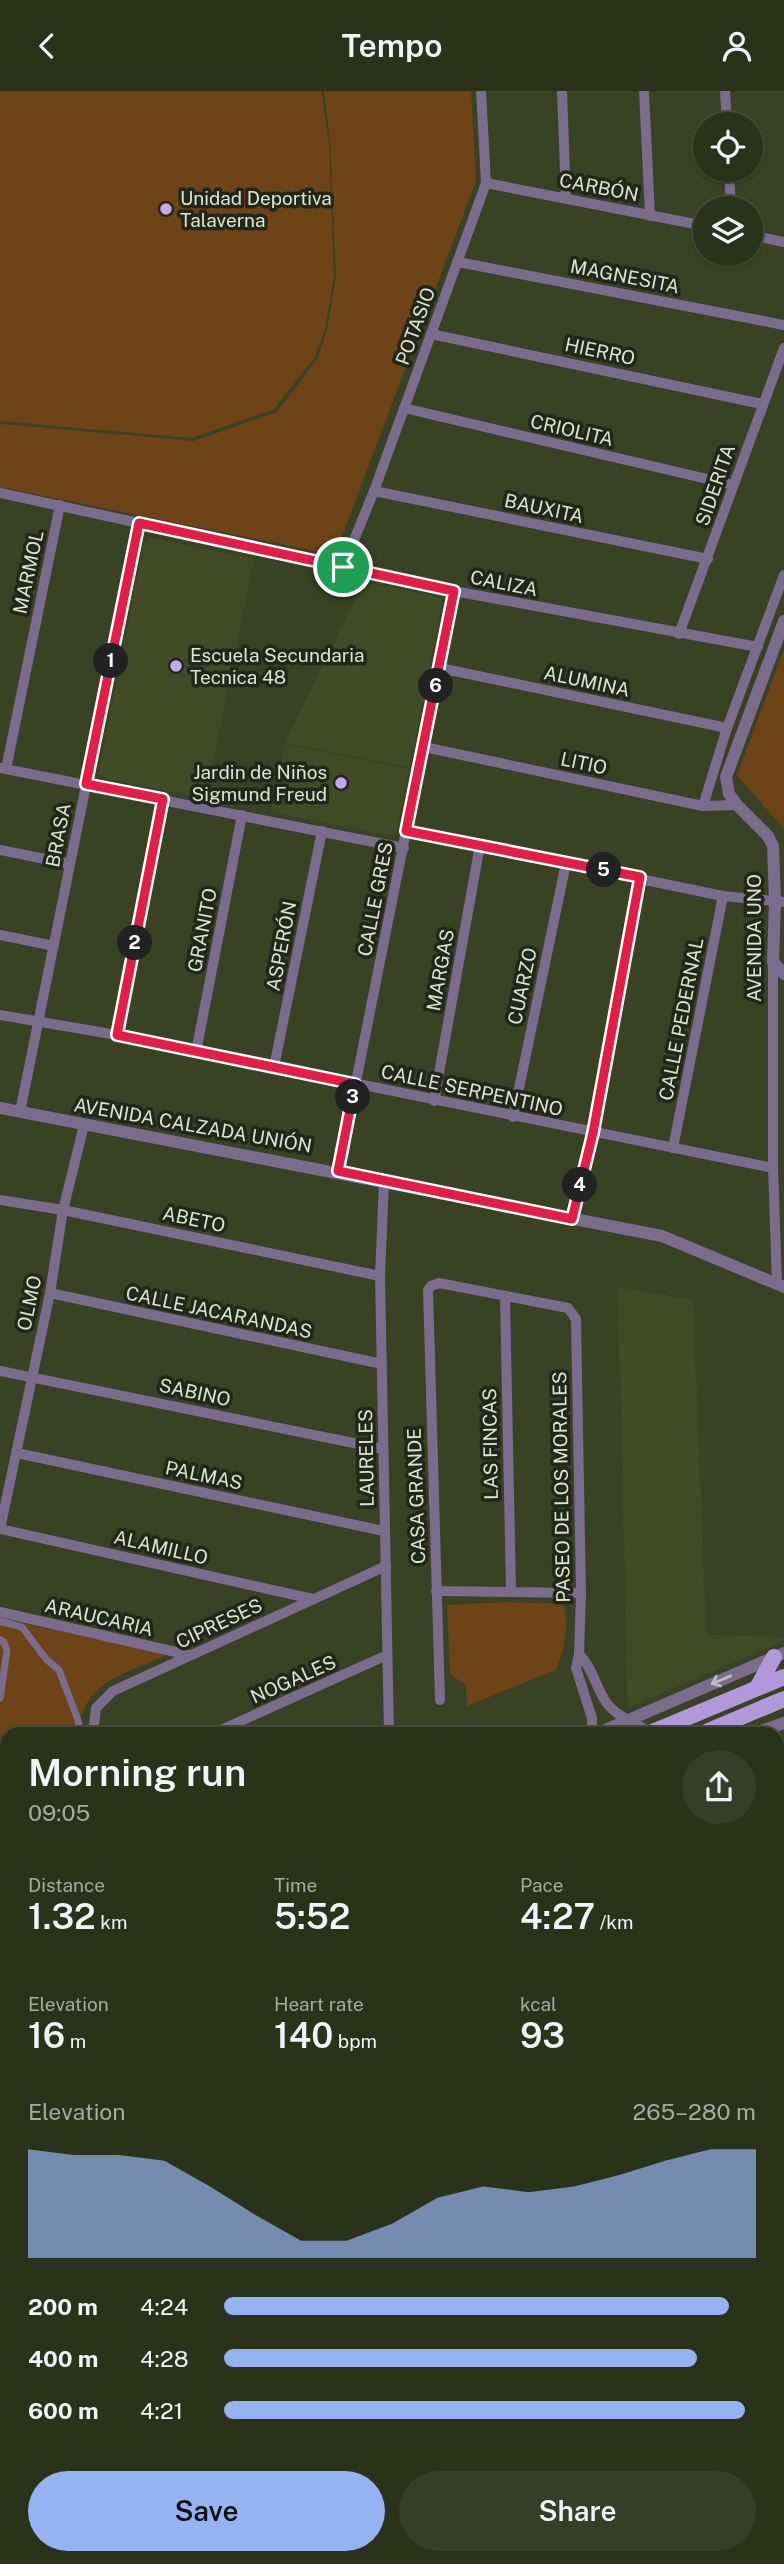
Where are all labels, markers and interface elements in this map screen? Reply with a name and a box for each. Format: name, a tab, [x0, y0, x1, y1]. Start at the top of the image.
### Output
icon: back	[28, 27, 66, 65]
text: Tempo	[341, 27, 443, 64]
icon: person	[718, 27, 756, 65]
map controls	[693, 112, 763, 266]
button: locate	[693, 112, 763, 182]
street label: CARBÓN	[558, 169, 640, 205]
place label: Unidad Deportiva Talaverna	[180, 187, 332, 231]
button: layers	[693, 196, 763, 266]
marker: Unidad Deportiva Talaverna	[158, 201, 174, 217]
street label: MAGNESITA	[568, 255, 682, 297]
street label: POTASIO	[391, 284, 439, 368]
street label: HIERRO	[563, 333, 637, 369]
street label: CRIOLITA	[528, 410, 616, 450]
street label: SIDERITA	[691, 441, 739, 529]
street label: BAUXITA	[502, 489, 586, 527]
street label: MARMOL	[8, 528, 48, 616]
pin	[313, 537, 373, 597]
icon: arrive	[324, 548, 362, 586]
street label: CALIZA	[468, 566, 540, 600]
pin: 1	[94, 643, 128, 679]
place label: Escuela Secundaria Tecnica 48	[190, 644, 364, 688]
text: 1	[106, 649, 115, 671]
marker: Escuela Secundaria Tecnica 48	[168, 658, 184, 674]
street label: ALUMINA	[542, 661, 632, 701]
pin: 6	[418, 669, 453, 703]
text: 6	[429, 674, 442, 696]
street label: LITIO	[559, 747, 609, 779]
place label: Jardin de Niños Sigmund Freud	[192, 761, 327, 805]
marker: Jardin de Niños Sigmund Freud	[333, 775, 349, 791]
street label: BRASA	[41, 801, 75, 869]
street label: CALLE GRES	[353, 840, 397, 958]
pin: 5	[586, 853, 622, 887]
text: 5	[597, 858, 610, 880]
street label: AVENIDA UNO	[743, 874, 765, 1002]
street label: GRANITO	[183, 886, 221, 974]
street label: ASPERÓN	[262, 899, 300, 993]
pin: 2	[118, 925, 152, 961]
street label: MARGAS	[422, 927, 458, 1013]
text: 2	[128, 931, 141, 953]
street label: CALLE PEDERNAL	[654, 936, 708, 1102]
street label: CUARZO	[503, 946, 541, 1026]
street label: CALLE SERPENTINO	[379, 1060, 565, 1120]
pin: 3	[336, 1079, 370, 1115]
text: 3	[346, 1085, 359, 1107]
street label: AVENIDA CALZADA UNIÓN	[72, 1093, 314, 1157]
pin: 4	[562, 1167, 598, 1203]
text: 4	[573, 1173, 586, 1195]
street label: ABETO	[161, 1202, 227, 1236]
street label: OLMO	[12, 1273, 46, 1333]
street label: CALLE JACARANDAS	[124, 1282, 314, 1342]
street label: PASEO DE LOS MORALES	[548, 1371, 574, 1603]
street label: SABINO	[157, 1374, 233, 1410]
street label: LAS FINCAS	[478, 1388, 502, 1500]
street label: LAURELES	[354, 1409, 378, 1507]
street label: CASA GRANDE	[403, 1428, 429, 1564]
street label: PALMAS	[163, 1456, 245, 1494]
street label: ALAMILLO	[112, 1525, 210, 1569]
street label: CIPRESES	[172, 1593, 266, 1653]
street label: ARAUCARIA	[43, 1594, 155, 1640]
street label: NOGALES	[247, 1650, 339, 1708]
one-way arrow	[711, 1674, 733, 1687]
text: Morning run	[28, 1750, 246, 1795]
button: share	[682, 1750, 756, 1824]
text: 09:05	[28, 1799, 90, 1826]
text: Distance	[28, 1874, 105, 1896]
text: Time	[274, 1874, 317, 1896]
text: Pace	[520, 1874, 563, 1896]
text: 1.32	[28, 1896, 96, 1937]
text: 5:52	[274, 1896, 350, 1937]
text: 4:27	[520, 1896, 595, 1937]
text: km	[96, 1911, 127, 1933]
text: /km	[595, 1911, 633, 1933]
text: Elevation	[28, 1993, 109, 2015]
text: Heart rate	[274, 1993, 364, 2015]
text: kcal	[520, 1993, 557, 2015]
text: 16	[28, 2015, 65, 2056]
text: 140	[274, 2015, 333, 2056]
text: 93	[520, 2015, 565, 2056]
text: m	[65, 2030, 86, 2052]
text: bpm	[333, 2030, 377, 2052]
text: Elevation	[28, 2098, 126, 2125]
text: 265–280 m	[632, 2098, 756, 2125]
text: 200 m	[28, 2293, 98, 2320]
text: 4:24	[140, 2293, 188, 2320]
text: 400 m	[28, 2345, 98, 2372]
text: 4:28	[140, 2345, 189, 2372]
text: 600 m	[28, 2397, 98, 2424]
text: 4:21	[140, 2397, 183, 2424]
button: Save	[28, 2471, 385, 2551]
button: Share	[399, 2471, 756, 2551]

